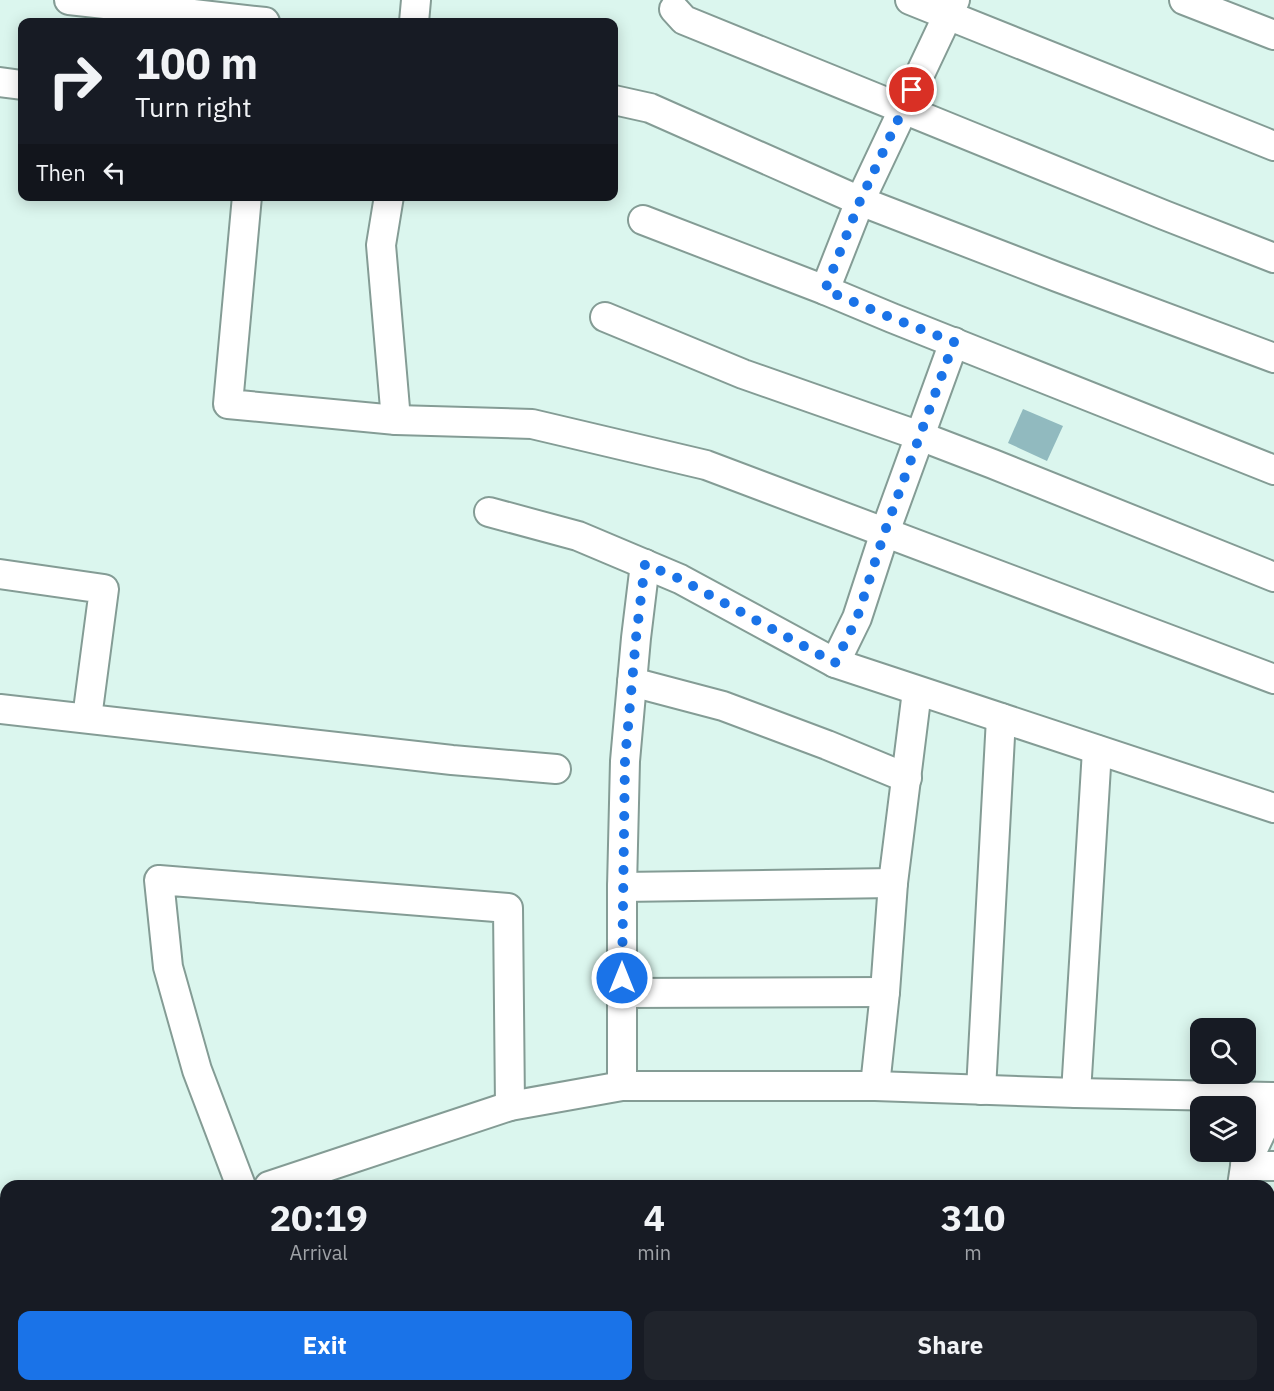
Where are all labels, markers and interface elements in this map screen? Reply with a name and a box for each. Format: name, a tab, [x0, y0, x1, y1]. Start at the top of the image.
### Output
text: 100 m	[135, 36, 258, 91]
icon: right	[36, 42, 114, 120]
pin	[886, 64, 937, 115]
icon: arrive	[895, 73, 928, 106]
text: Turn right	[135, 89, 252, 124]
icon: left	[98, 156, 131, 189]
text: Then	[36, 158, 86, 187]
position arrow	[590, 946, 654, 1010]
map controls	[1190, 1018, 1256, 1162]
button: search	[1190, 1018, 1256, 1084]
button: layers	[1190, 1096, 1256, 1162]
text: 20:19	[270, 1194, 368, 1241]
text: 4	[643, 1194, 665, 1241]
text: 310	[941, 1194, 1005, 1241]
text: Arrival	[290, 1239, 348, 1266]
text: min	[637, 1239, 671, 1266]
text: m	[964, 1239, 982, 1266]
button: Exit	[18, 1311, 632, 1380]
button: Share	[644, 1311, 1257, 1380]

